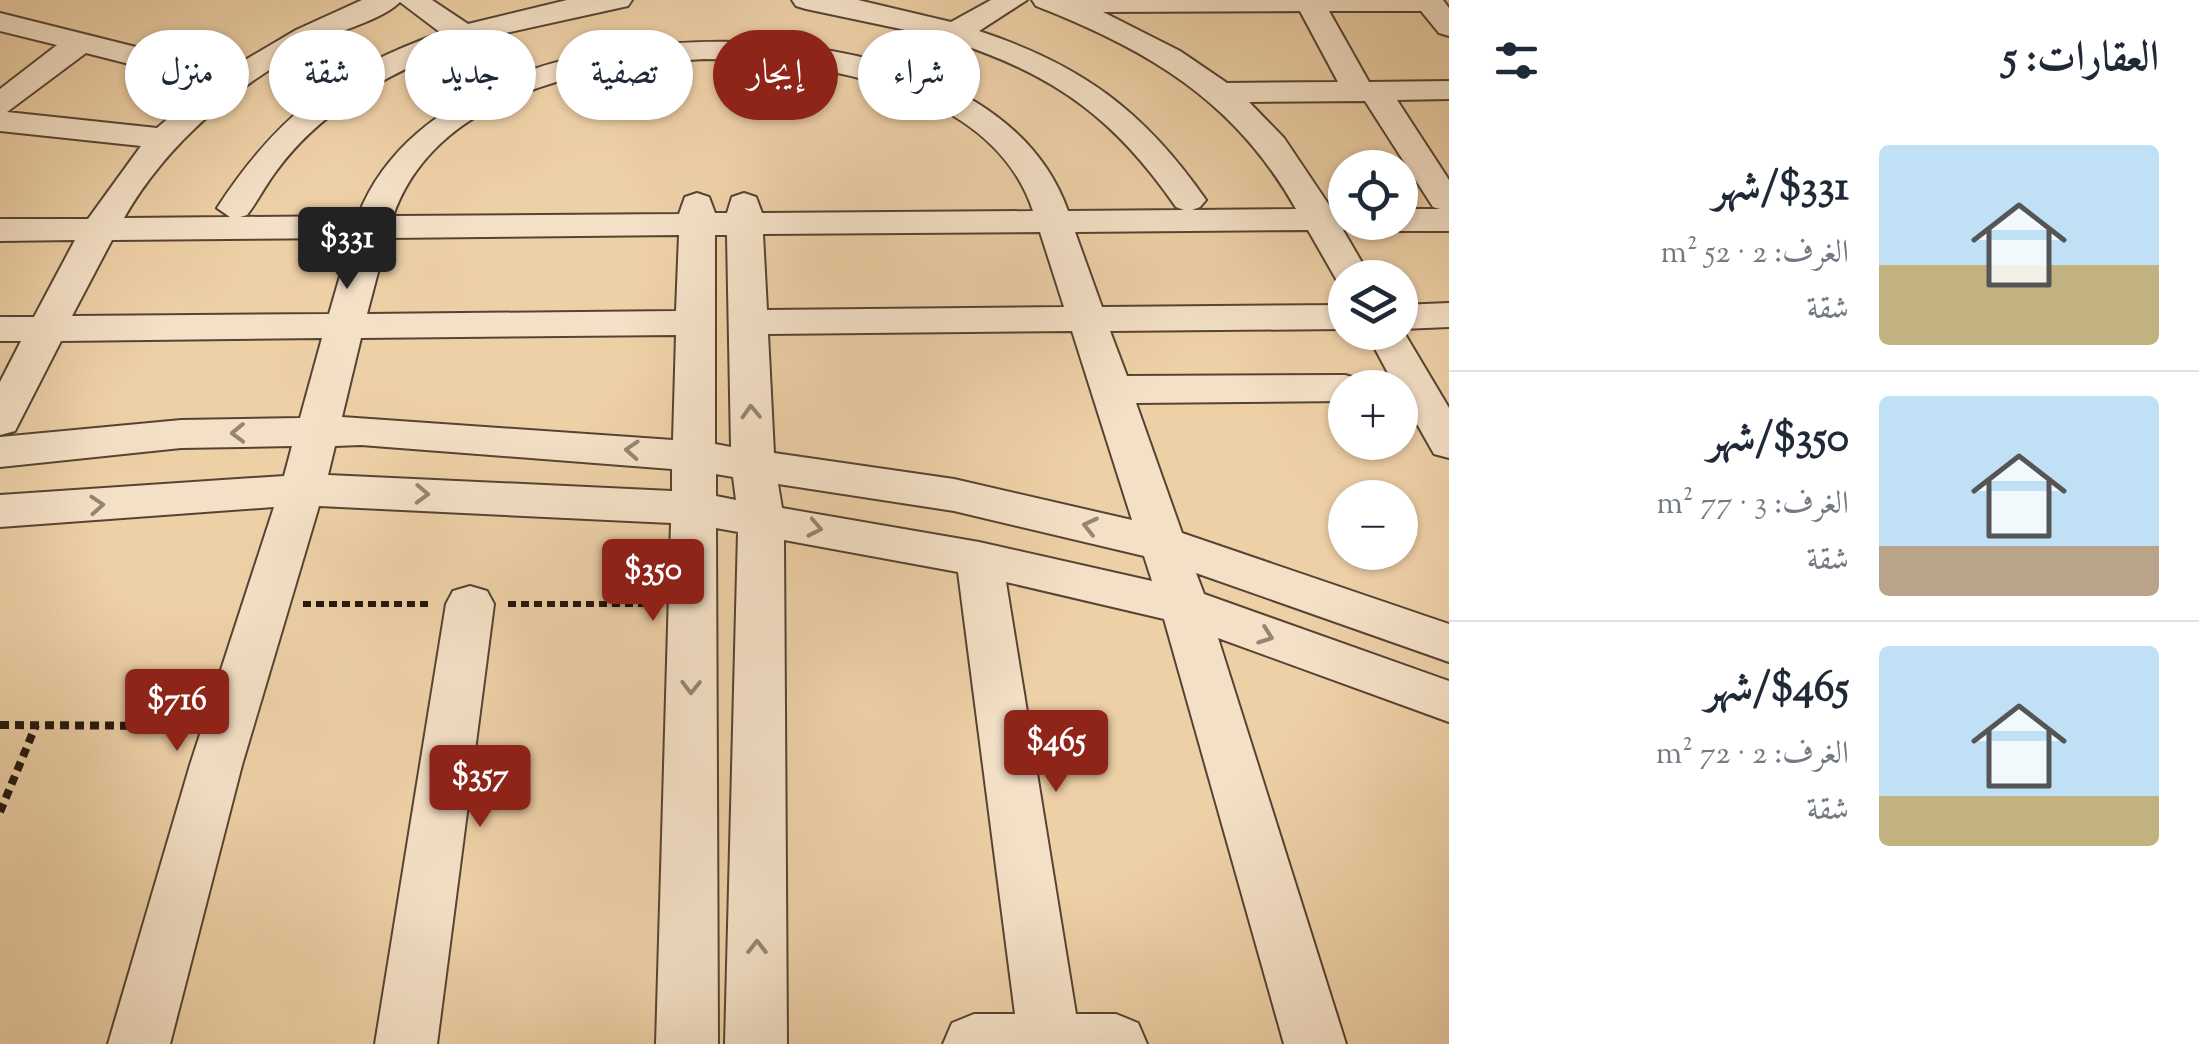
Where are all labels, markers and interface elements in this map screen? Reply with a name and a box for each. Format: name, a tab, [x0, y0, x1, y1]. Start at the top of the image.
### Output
chip: منزل	[125, 30, 249, 120]
chip: شقة	[269, 30, 385, 120]
chip: جديد	[405, 30, 536, 120]
chip: تصفية	[556, 30, 693, 120]
chip: إيجار	[713, 30, 838, 120]
chip: شراء	[858, 30, 980, 120]
text: العقارات: 5	[2003, 30, 2159, 90]
icon: filters	[1489, 33, 1544, 88]
map controls	[1328, 150, 1418, 570]
button: locate	[1328, 150, 1418, 240]
text: $331/شهر	[1713, 159, 1849, 219]
icon: home	[1959, 185, 2079, 305]
pin: $331	[288, 207, 406, 292]
text: $331	[320, 216, 374, 262]
text: الغرف: 2 · 52 m²	[1660, 231, 1849, 277]
button: layers	[1328, 260, 1418, 350]
text: شقة	[1807, 287, 1849, 333]
button: +	[1328, 370, 1418, 460]
one-way arrow	[741, 404, 762, 420]
text: $350/شهر	[1707, 410, 1849, 470]
one-way arrow	[229, 422, 245, 443]
icon: home	[1959, 436, 2079, 556]
one-way arrow	[624, 440, 640, 461]
button: −	[1328, 480, 1418, 570]
text: الغرف: 3 · 77 m²	[1656, 482, 1849, 528]
one-way arrow	[414, 483, 430, 504]
one-way arrow	[90, 495, 106, 516]
one-way arrow	[807, 517, 823, 538]
one-way arrow	[1082, 517, 1099, 538]
text: شقة	[1807, 538, 1849, 584]
pin: $350	[594, 539, 712, 624]
text: $350	[624, 548, 682, 594]
one-way arrow	[1257, 624, 1274, 645]
text: $465/شهر	[1705, 660, 1849, 720]
pin: $716	[118, 669, 236, 754]
text: $716	[147, 678, 207, 724]
one-way arrow	[680, 680, 702, 695]
icon: home	[1959, 686, 2079, 806]
pin: $465	[997, 710, 1115, 795]
text: $465	[1026, 719, 1086, 765]
text: الغرف: 2 · 72 m²	[1656, 732, 1849, 778]
pin: $357	[421, 745, 539, 830]
text: $357	[452, 754, 508, 800]
text: شقة	[1807, 788, 1849, 834]
one-way arrow	[746, 938, 768, 954]

